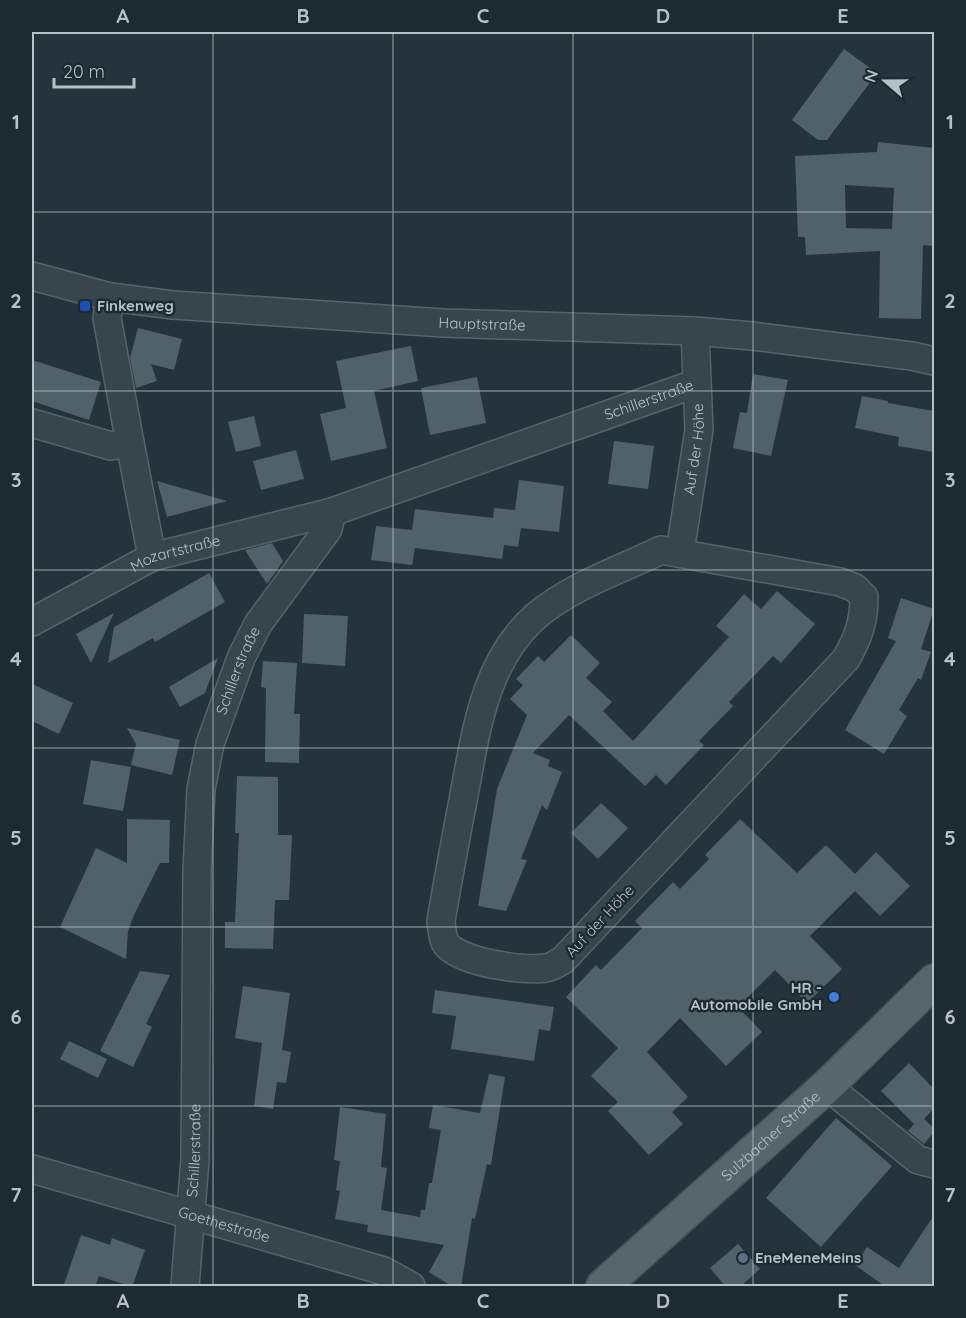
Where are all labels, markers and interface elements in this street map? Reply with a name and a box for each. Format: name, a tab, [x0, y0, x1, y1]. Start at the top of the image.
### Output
text: A	[117, 3, 130, 28]
text: B	[296, 3, 310, 28]
text: C	[477, 3, 490, 28]
text: D	[656, 3, 670, 28]
text: E	[837, 3, 849, 28]
scale bar	[54, 51, 134, 89]
north arrow	[855, 51, 915, 111]
text: 20 m	[63, 60, 105, 83]
text: N	[859, 67, 882, 85]
text: 1	[12, 109, 20, 134]
text: 1	[946, 109, 954, 134]
text: 2	[10, 288, 22, 313]
text: 2	[944, 288, 956, 313]
place label: Finkenweg	[97, 296, 174, 315]
marker: Finkenweg	[78, 299, 92, 313]
street label: Hauptstraße	[438, 313, 526, 335]
street label: Schillerstraße	[601, 375, 696, 424]
street label: Auf der Höhe	[679, 403, 708, 496]
text: 3	[11, 467, 21, 492]
text: 3	[945, 467, 955, 492]
street label: Mozartstraße	[127, 530, 222, 576]
street label: Schillerstraße	[211, 623, 264, 717]
text: 4	[10, 646, 22, 671]
text: 4	[944, 646, 956, 671]
text: 5	[10, 825, 22, 850]
text: 5	[944, 825, 956, 850]
street label: Auf der Höhe	[561, 881, 638, 961]
place label: HR - Automobile GmbH	[691, 978, 822, 1014]
marker: HR - Automobile GmbH	[827, 990, 841, 1004]
text: 6	[10, 1004, 22, 1029]
text: 6	[944, 1004, 956, 1029]
street label: Sulzbacher Straße	[717, 1087, 824, 1185]
street label: Schillerstraße	[182, 1104, 204, 1198]
text: 7	[11, 1182, 22, 1207]
text: 7	[945, 1182, 956, 1207]
street label: Goethestraße	[176, 1202, 272, 1246]
place label: EneMeneMeins	[755, 1248, 861, 1267]
marker: EneMeneMeins	[736, 1251, 750, 1265]
text: A	[117, 1288, 130, 1313]
text: B	[296, 1288, 310, 1313]
text: C	[477, 1288, 490, 1313]
text: D	[656, 1288, 670, 1313]
text: E	[837, 1288, 849, 1313]

